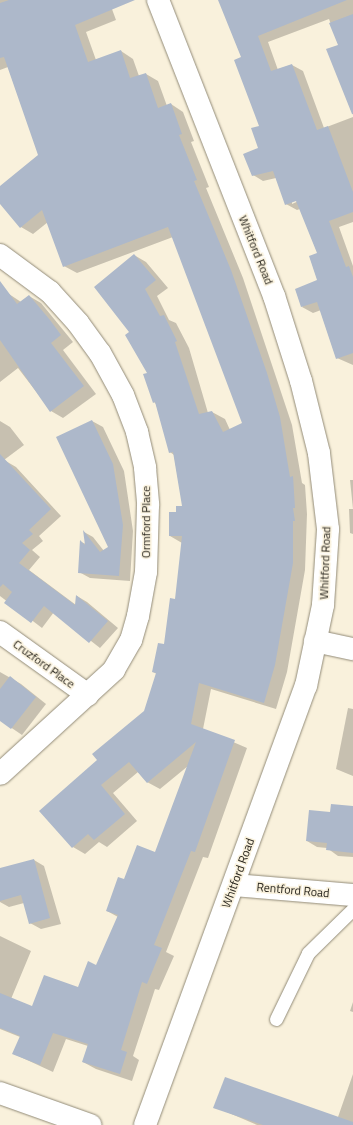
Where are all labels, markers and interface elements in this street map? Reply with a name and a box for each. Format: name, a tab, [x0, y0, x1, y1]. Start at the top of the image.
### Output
street label: Whitford Road	[236, 213, 276, 287]
street label: Ormford Place	[139, 486, 153, 558]
street label: Whitford Road	[317, 526, 333, 600]
street label: Cruzford Place	[10, 637, 78, 691]
street label: Whitford Road	[219, 836, 257, 910]
street label: Rentford Road	[256, 880, 330, 900]

